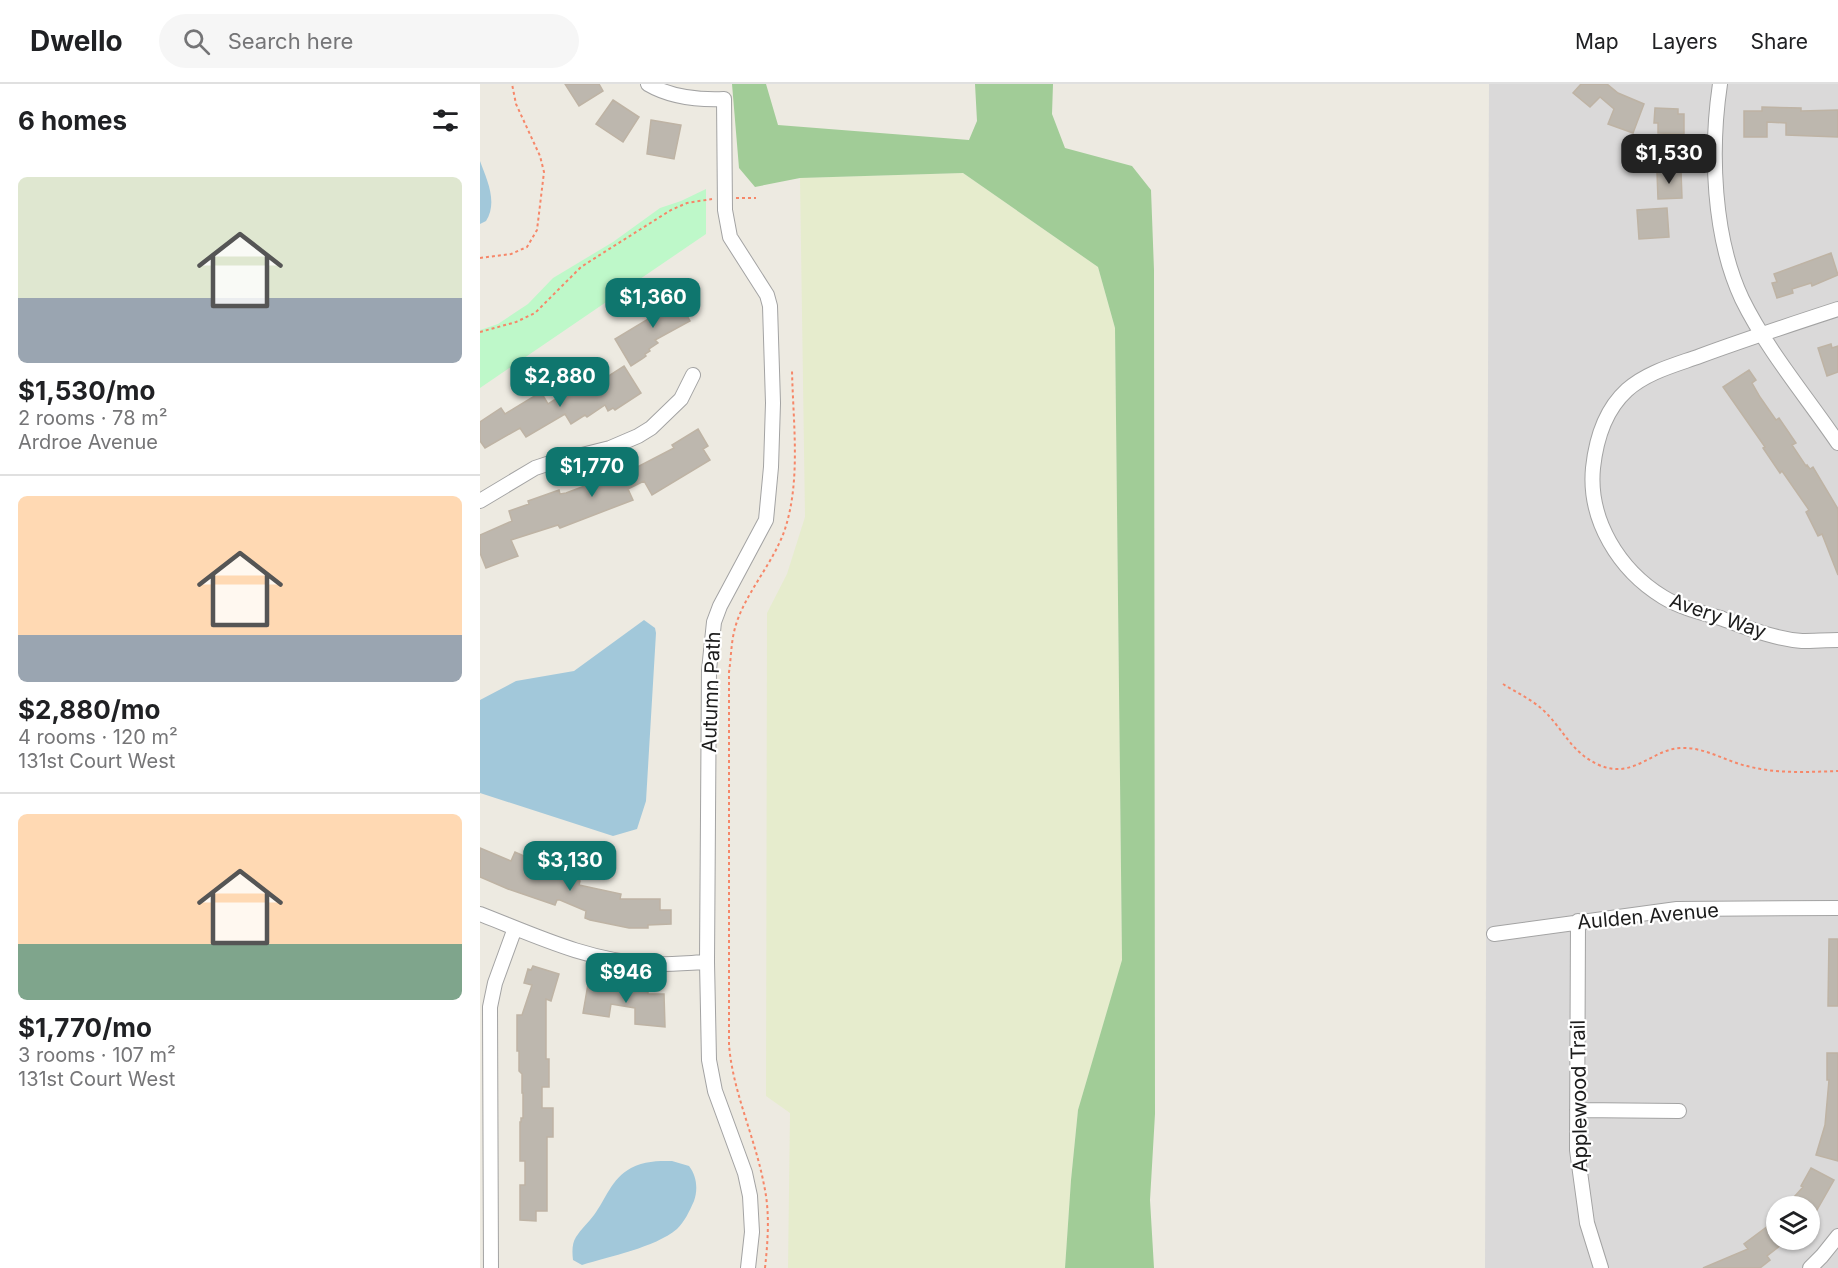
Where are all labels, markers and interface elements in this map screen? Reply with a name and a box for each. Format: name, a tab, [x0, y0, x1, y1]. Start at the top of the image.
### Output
search box	[159, 14, 579, 68]
text: Dwello	[30, 24, 123, 58]
icon: search	[180, 25, 213, 58]
text: Search here	[228, 28, 353, 54]
text: Map	[1575, 29, 1619, 54]
text: Layers	[1652, 29, 1718, 54]
text: Share	[1751, 29, 1808, 54]
icon: filters	[429, 104, 462, 137]
text: 6 homes	[18, 105, 127, 136]
pin: $1,530	[1620, 134, 1718, 185]
text: $1,530	[1635, 141, 1703, 165]
icon: home	[186, 216, 294, 324]
pin: $1,360	[604, 278, 702, 329]
text: $1,360	[619, 285, 687, 309]
pin: $2,880	[511, 357, 609, 408]
text: $2,880	[524, 364, 596, 388]
text: $1,530/mo	[18, 375, 155, 406]
text: 2 rooms · 78 m²	[18, 406, 167, 430]
text: Ardroe Avenue	[18, 430, 158, 454]
pin: $1,770	[543, 447, 641, 498]
text: $1,770	[560, 454, 624, 478]
icon: home	[186, 535, 294, 643]
street label: Avery Way	[1667, 588, 1769, 644]
street label: Autumn Path	[697, 631, 725, 753]
text: $2,880/mo	[18, 694, 161, 725]
text: 4 rooms · 120 m²	[18, 725, 178, 749]
text: 131st Court West	[18, 749, 175, 773]
pin: $3,130	[521, 841, 619, 892]
text: $3,130	[537, 848, 603, 872]
icon: home	[186, 853, 294, 961]
street label: Aulden Avenue	[1576, 898, 1720, 934]
pin: $946	[590, 953, 662, 1004]
text: $946	[600, 960, 652, 984]
text: $1,770/mo	[18, 1012, 152, 1043]
street label: Applewood Trail	[1566, 1020, 1592, 1172]
text: 3 rooms · 107 m²	[18, 1043, 176, 1067]
text: 131st Court West	[18, 1067, 175, 1091]
map controls	[1766, 1196, 1820, 1250]
button: layers	[1766, 1196, 1820, 1250]

